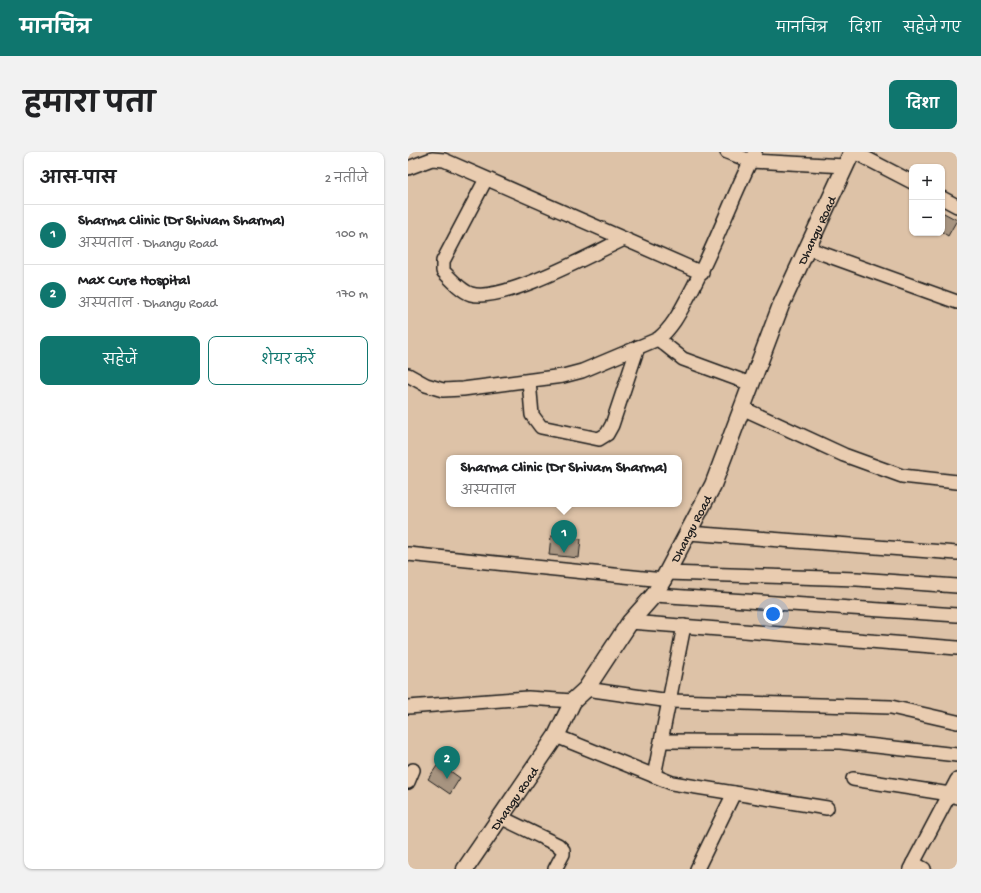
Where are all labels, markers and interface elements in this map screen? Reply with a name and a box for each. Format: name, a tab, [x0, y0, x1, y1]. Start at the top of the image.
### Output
text: मानचित्र	[20, 18, 91, 41]
text: मानचित्र	[776, 21, 827, 38]
text: दिशा	[849, 21, 881, 38]
text: सहेजे गए	[903, 21, 961, 38]
button: दिशा	[889, 80, 957, 129]
text: हमारा पता	[24, 90, 155, 123]
map controls	[909, 164, 945, 236]
button: +	[909, 164, 945, 200]
text: आस-पास	[40, 170, 116, 190]
text: 2 नतीजे	[325, 172, 368, 187]
street label: Dhangu Road	[795, 193, 841, 269]
button: −	[909, 200, 945, 236]
text: Sharma Clinic (Dr Shivam Sharma)	[78, 212, 285, 230]
text: 1	[50, 227, 56, 242]
text: 100 m	[336, 227, 368, 242]
text: अस्पताल · Dhangu Road	[78, 237, 217, 252]
text: Max Cure Hospital	[78, 272, 190, 290]
text: 2	[50, 287, 56, 302]
text: 170 m	[336, 287, 368, 302]
text: अस्पताल · Dhangu Road	[78, 297, 217, 312]
button: सहेजें	[40, 336, 200, 385]
button: शेयर करें	[208, 336, 368, 385]
popup	[446, 455, 682, 507]
text: Sharma Clinic (Dr Shivam Sharma)	[460, 459, 668, 477]
text: अस्पताल	[460, 484, 516, 499]
street label: Dhangu Road	[668, 492, 717, 566]
pin: 1	[551, 520, 577, 553]
your location	[763, 604, 783, 624]
pin: 2	[434, 746, 460, 779]
street label: Dhangu Road	[488, 764, 543, 835]

